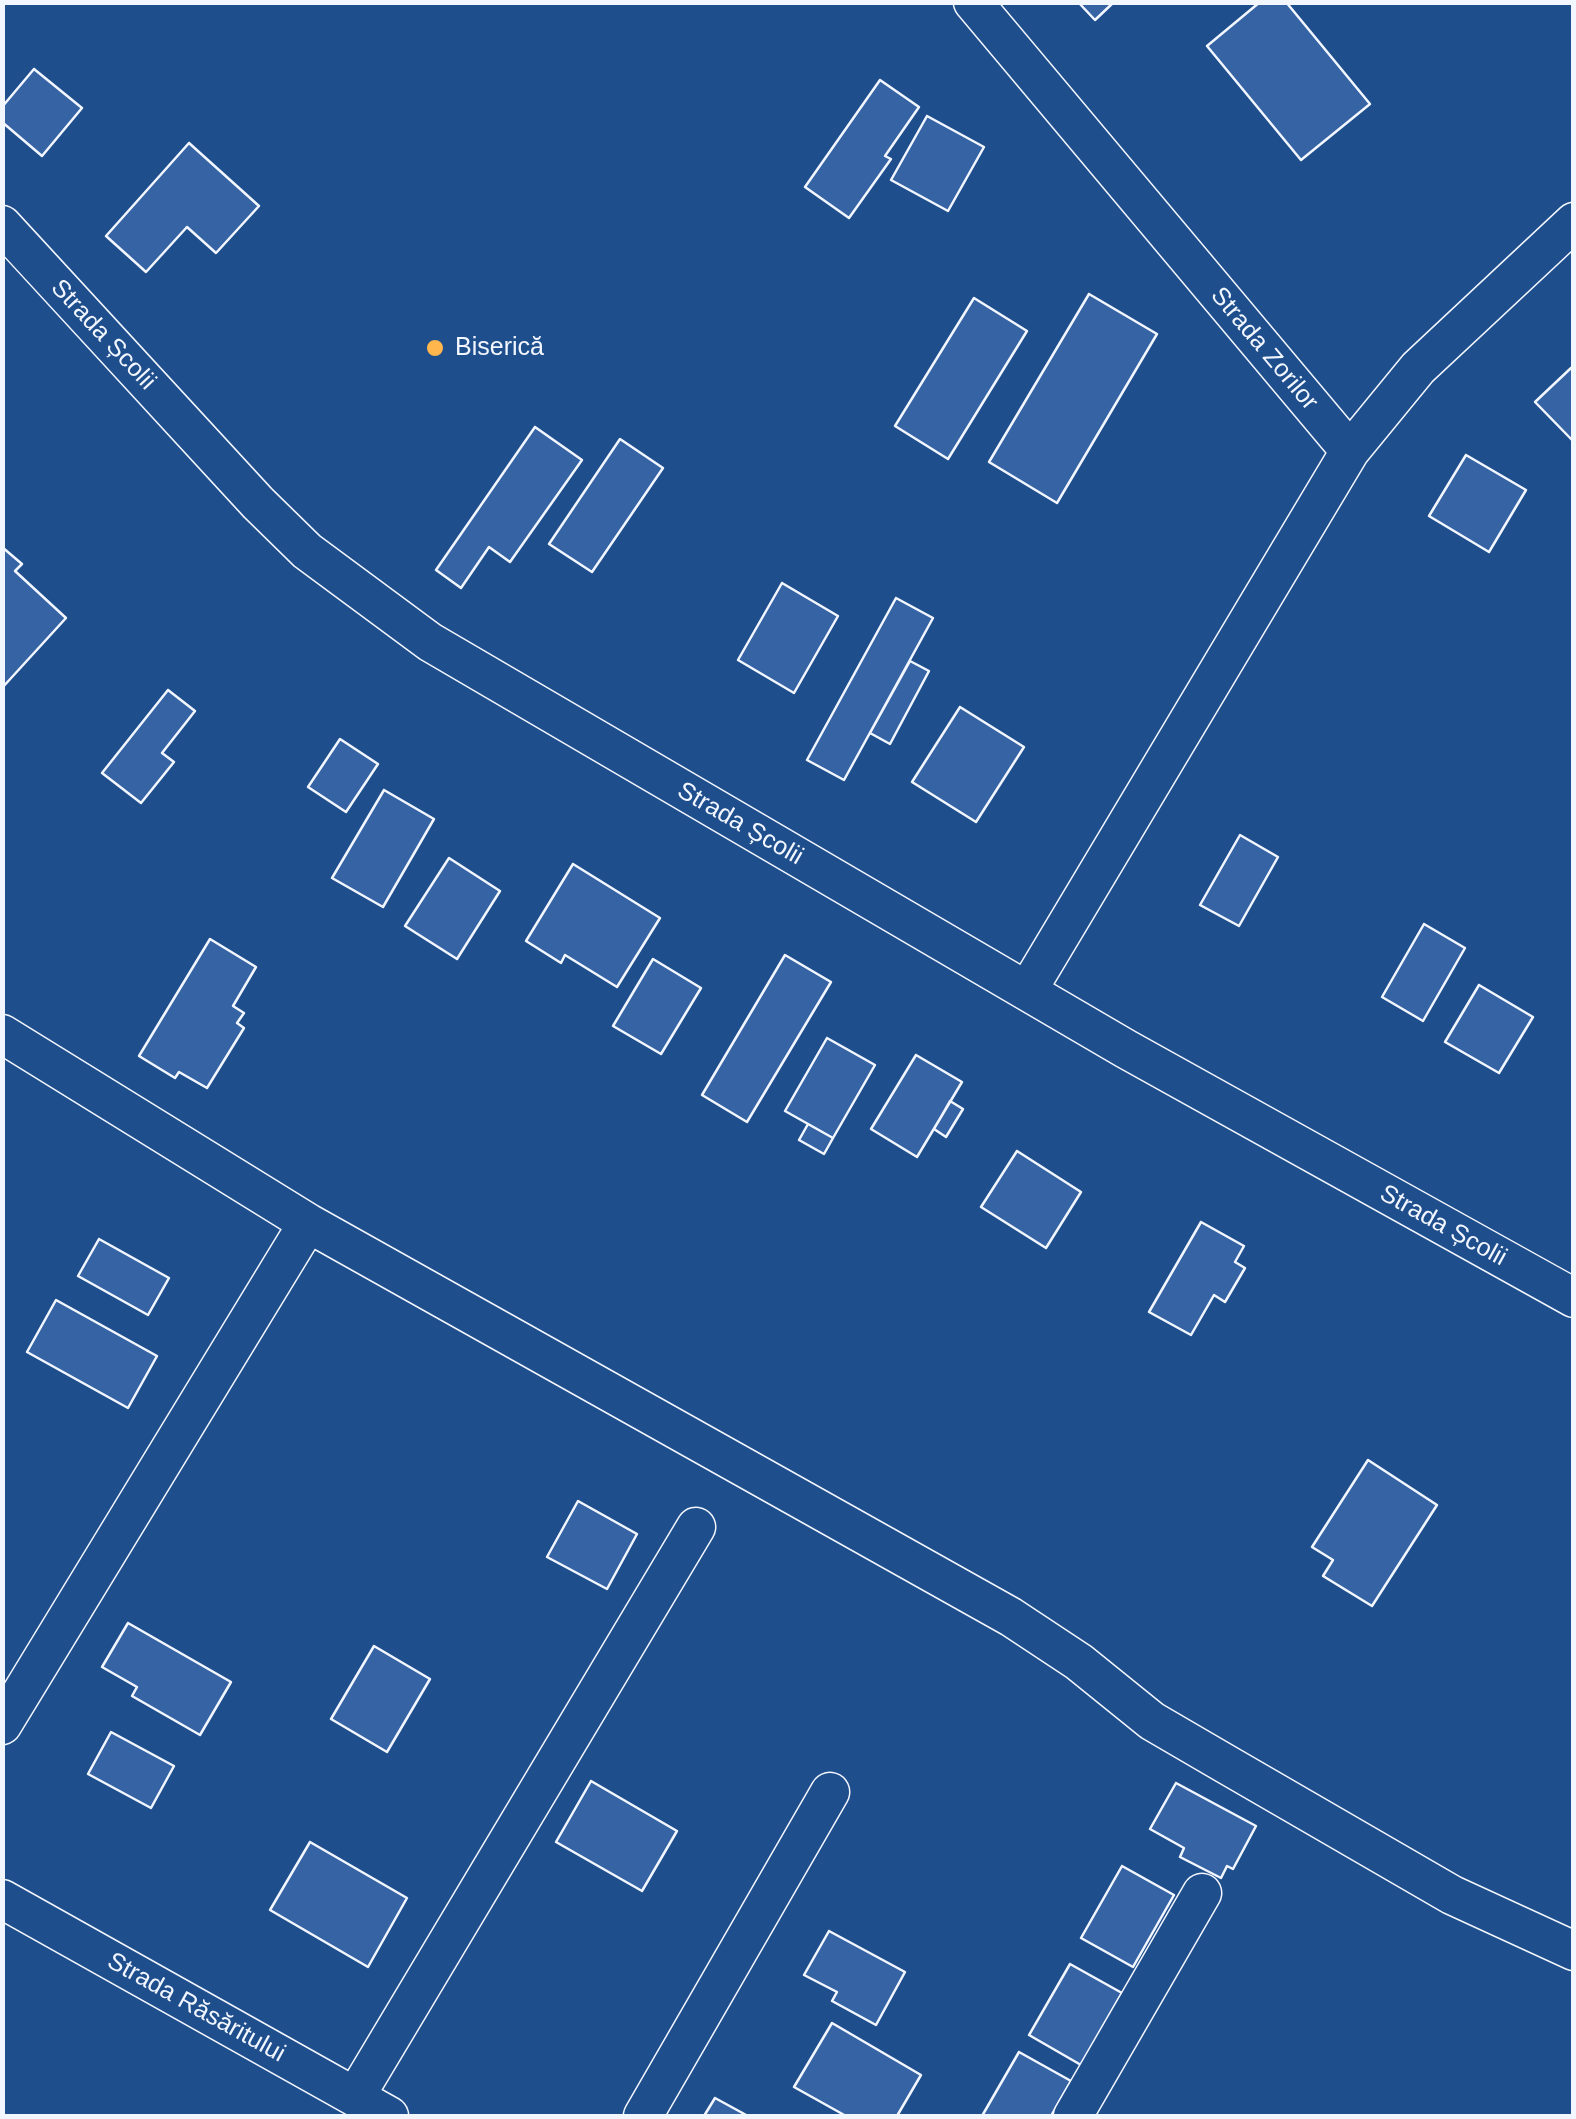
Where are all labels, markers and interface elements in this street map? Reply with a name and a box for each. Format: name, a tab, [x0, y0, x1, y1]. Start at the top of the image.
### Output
street label: Strada Școlii	[44, 273, 162, 397]
street label: Strada Zorilor	[1204, 281, 1324, 417]
place label: Biserică	[455, 333, 544, 363]
marker: Biserică	[424, 337, 446, 359]
street label: Strada Școlii	[672, 776, 808, 872]
street label: Strada Școlii	[1374, 1179, 1512, 1273]
street label: Strada Răsăritului	[102, 1947, 290, 2069]

